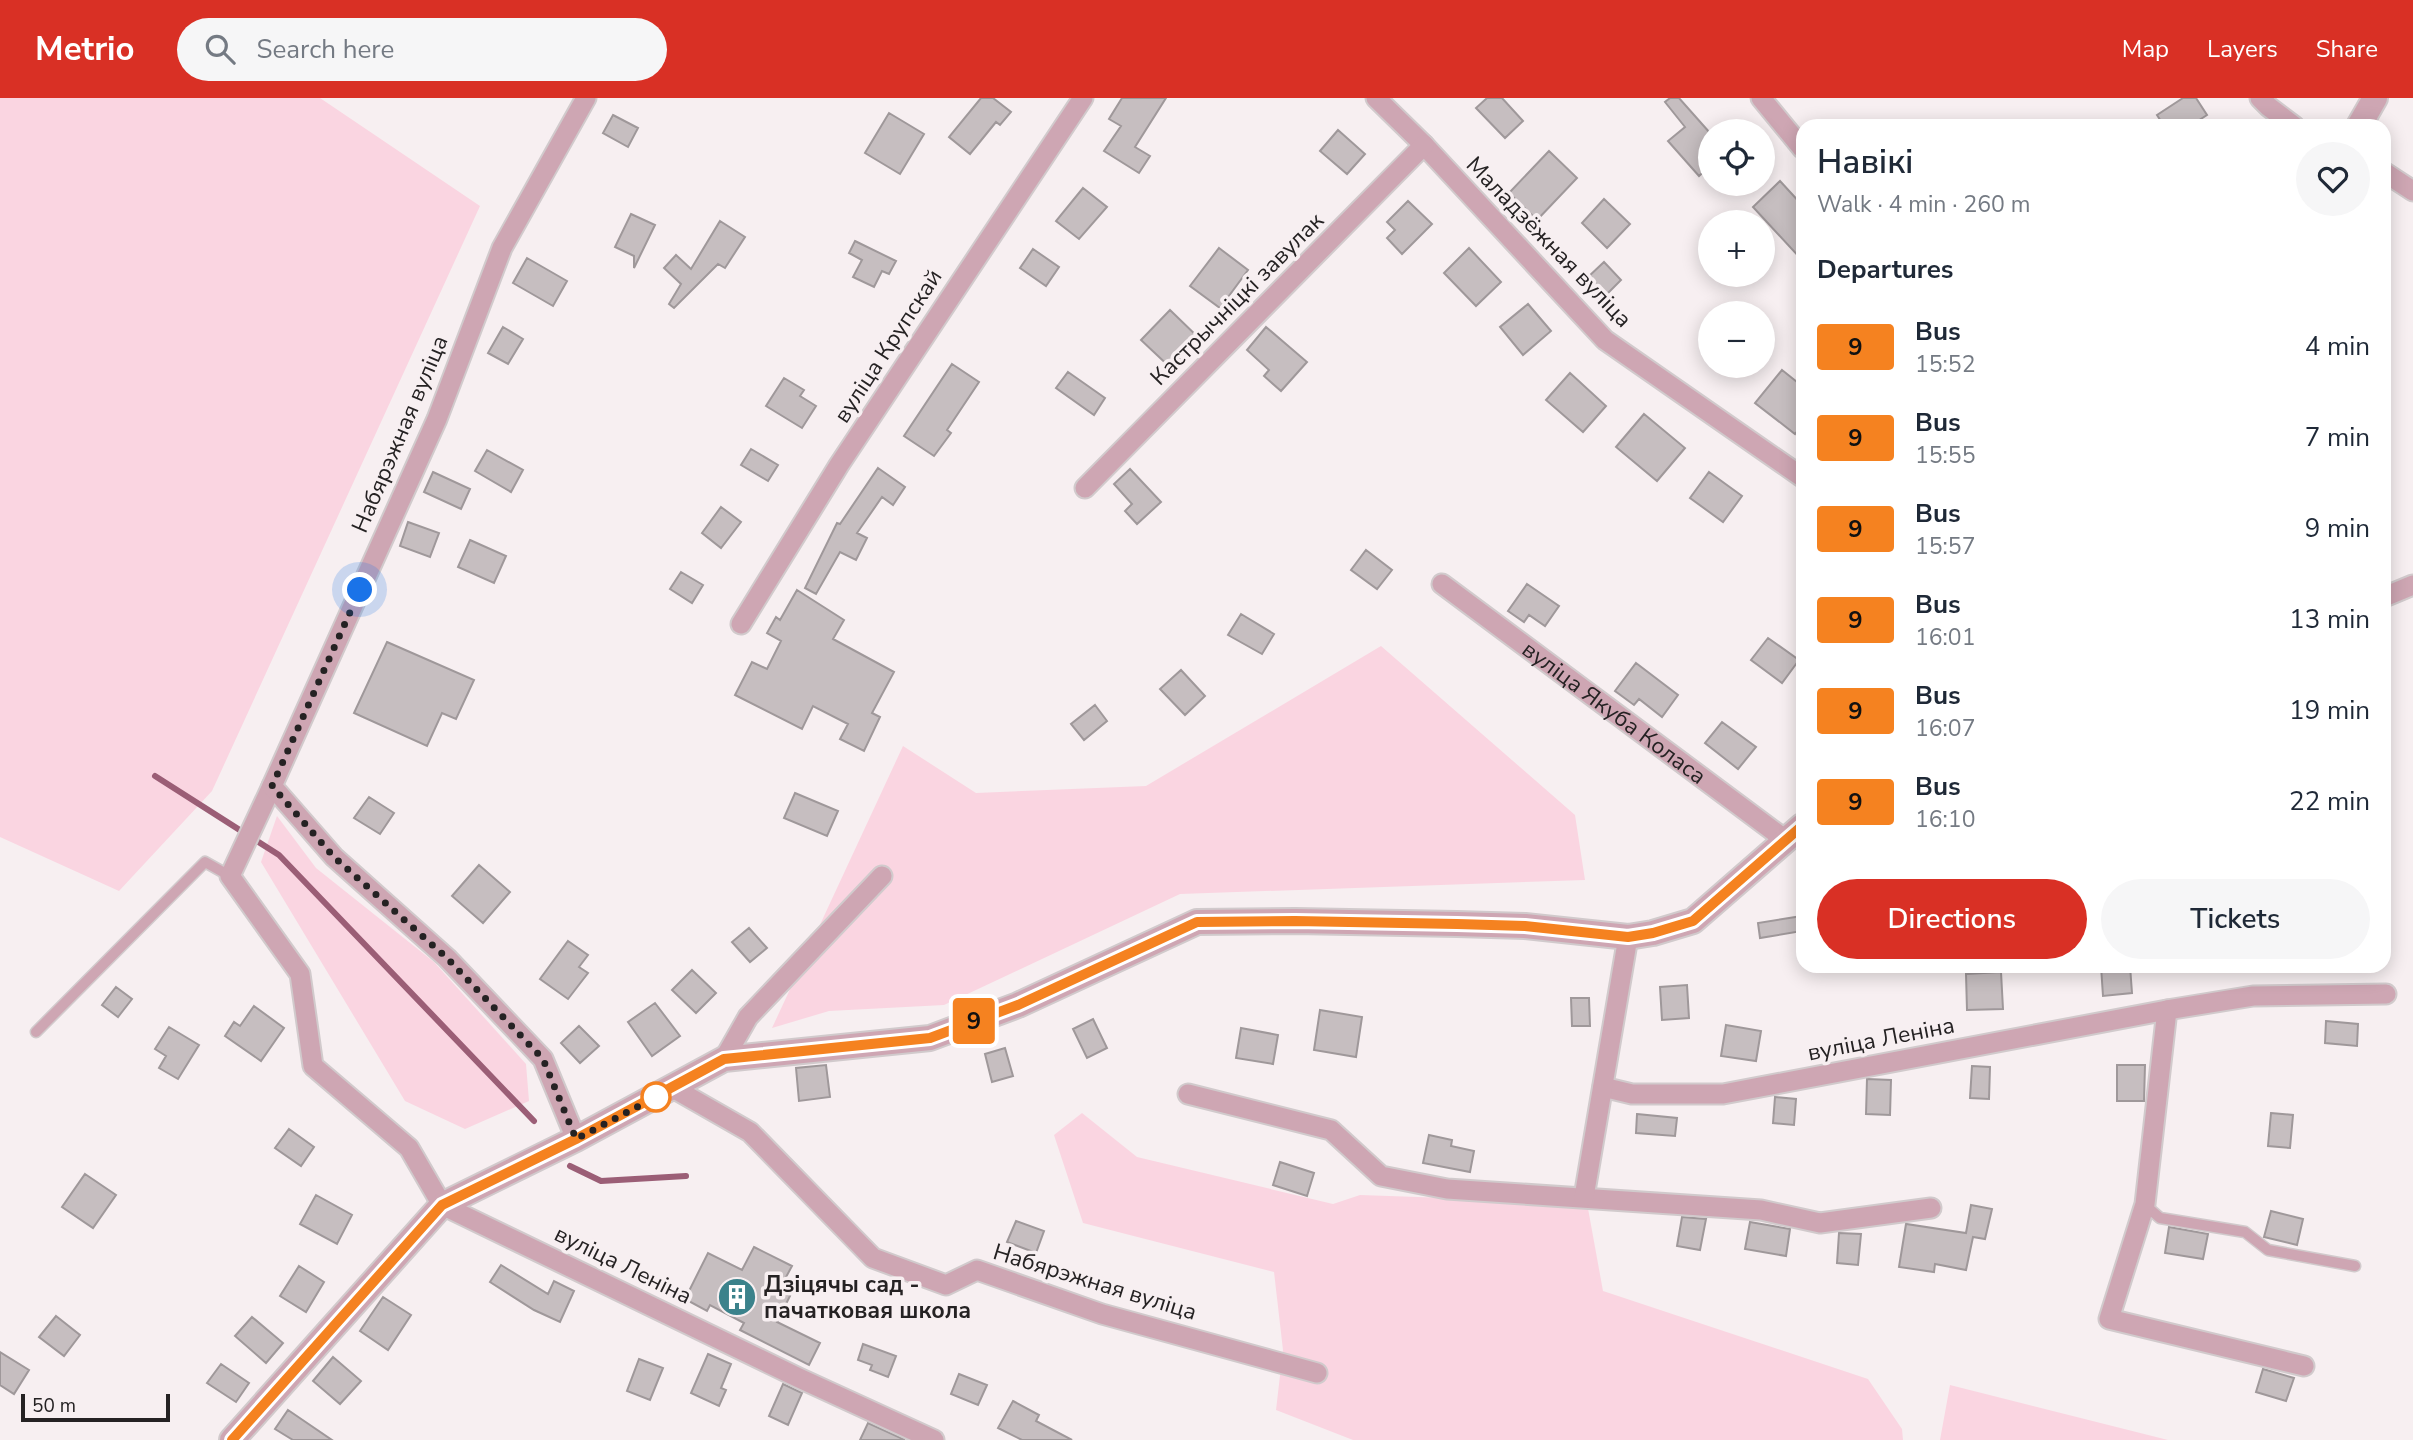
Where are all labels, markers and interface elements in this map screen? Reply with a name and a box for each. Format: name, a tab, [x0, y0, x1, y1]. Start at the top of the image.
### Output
search box	[177, 18, 667, 81]
text: Metrio	[35, 27, 135, 72]
icon: search	[201, 30, 239, 68]
text: Search here	[257, 32, 394, 67]
text: Map	[2122, 33, 2169, 65]
text: Layers	[2207, 33, 2278, 65]
text: Share	[2316, 33, 2378, 65]
map controls	[1698, 119, 1775, 378]
button: locate	[1698, 119, 1775, 196]
text: Навікі	[1817, 140, 1913, 185]
button: heart	[2296, 142, 2370, 216]
street label: Маладзёжная вуліца	[1459, 150, 1639, 334]
text: Walk · 4 min · 260 m	[1817, 189, 2030, 220]
street label: Кастрычніцкі завулак	[1144, 205, 1331, 392]
button: +	[1698, 210, 1775, 287]
text: Departures	[1817, 252, 1953, 287]
street label: вуліца Крупскай	[827, 263, 949, 429]
button: −	[1698, 301, 1775, 378]
text: Bus	[1915, 314, 1961, 349]
text: 4 min	[2305, 329, 2370, 364]
street label: Набярэжная вуліца	[344, 331, 456, 537]
text: 9	[1848, 331, 1863, 363]
text: 15:52	[1915, 349, 1975, 380]
text: Bus	[1915, 405, 1961, 440]
text: 7 min	[2305, 420, 2370, 455]
text: 9	[1848, 422, 1863, 454]
text: 15:55	[1915, 440, 1975, 471]
text: Bus	[1915, 496, 1961, 531]
text: 9 min	[2305, 511, 2370, 546]
text: 9	[1848, 513, 1863, 545]
text: 15:57	[1915, 531, 1975, 562]
your location	[342, 572, 377, 607]
text: Bus	[1915, 587, 1961, 622]
text: 13 min	[2289, 602, 2370, 637]
text: 9	[1848, 604, 1863, 636]
text: 16:01	[1915, 622, 1975, 653]
street label: вуліца Якуба Коласа	[1516, 634, 1713, 791]
text: Bus	[1915, 678, 1961, 713]
text: 19 min	[2289, 693, 2370, 728]
text: 9	[1848, 695, 1863, 727]
text: 16:07	[1915, 713, 1975, 744]
text: Bus	[1915, 769, 1961, 804]
text: 22 min	[2289, 784, 2370, 819]
text: 9	[1848, 786, 1863, 818]
text: 16:10	[1915, 804, 1975, 835]
button: Directions	[1817, 879, 2087, 959]
button: Tickets	[2101, 879, 2370, 959]
line badge: 9	[951, 998, 997, 1044]
text: 9	[967, 1005, 981, 1037]
street label: вуліца Леніна	[1805, 1010, 1957, 1068]
unlabelled marker	[641, 1082, 671, 1112]
street label: вуліца Леніна	[549, 1218, 697, 1312]
street label: Набярэжная вуліца	[989, 1236, 1201, 1328]
place label: Дзіцячы сад - пачатковая школа	[764, 1269, 971, 1326]
building icon: Дзіцячы сад - пачатковая школа	[716, 1276, 758, 1318]
scale bar	[21, 1391, 170, 1423]
text: 50 m	[32, 1393, 76, 1419]

